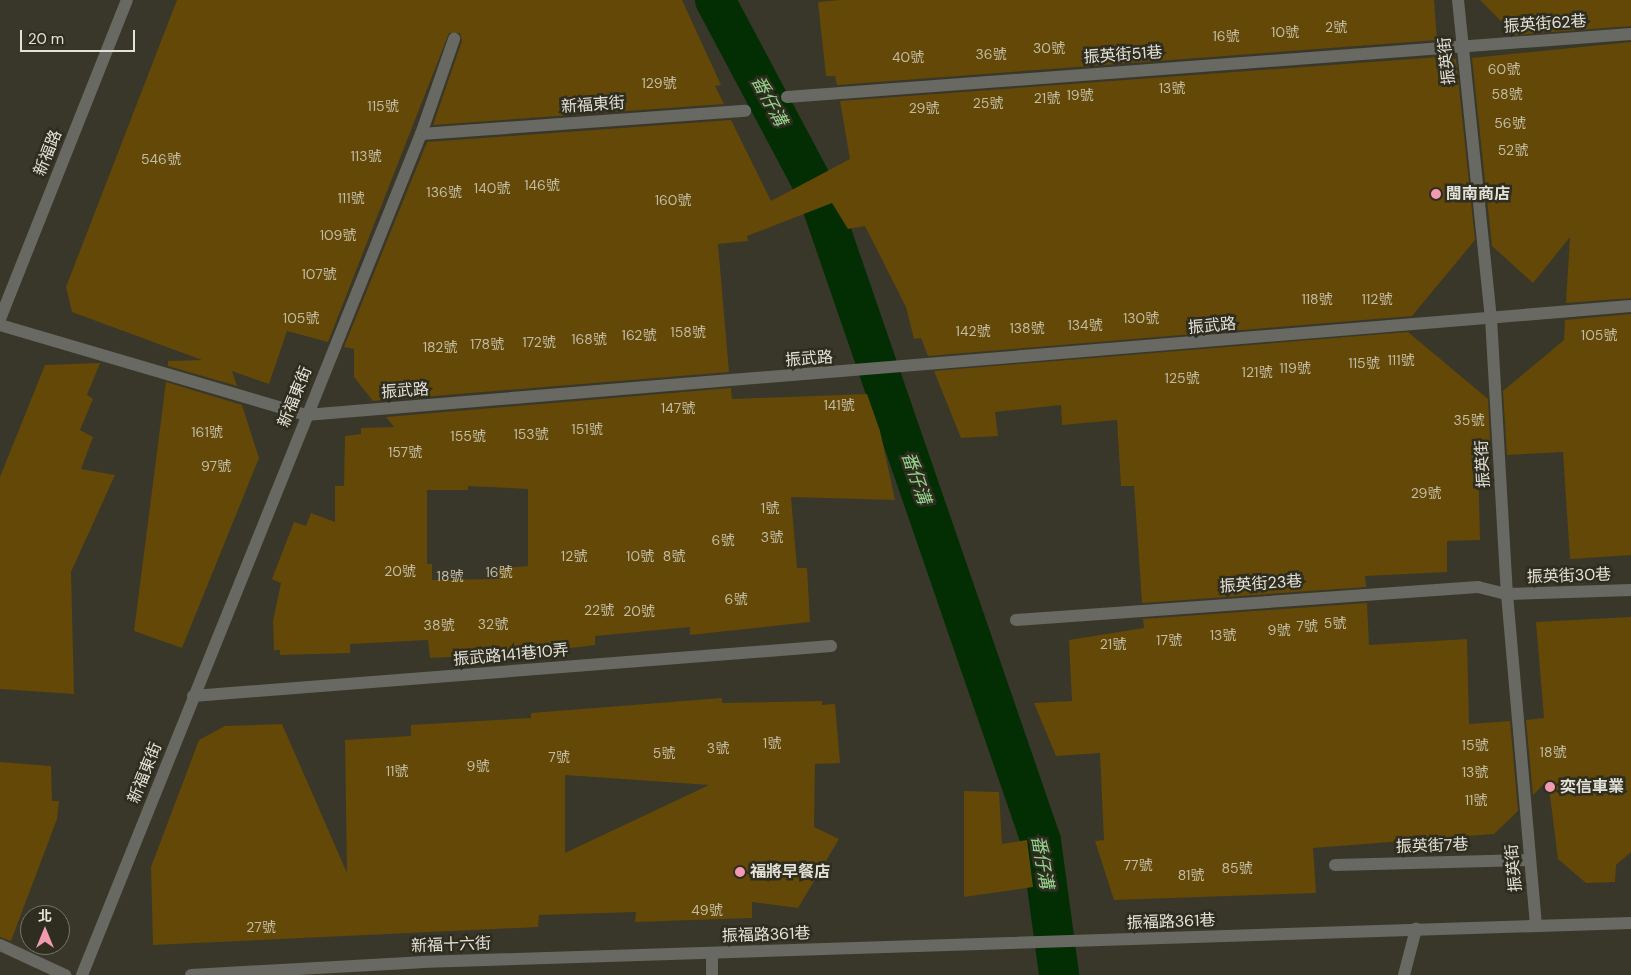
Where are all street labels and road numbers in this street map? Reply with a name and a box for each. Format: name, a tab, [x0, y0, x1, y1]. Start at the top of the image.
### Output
street label: 振英街62巷	[1503, 12, 1587, 36]
street label: 振英街	[1435, 36, 1459, 86]
street label: 振英街51巷	[1083, 43, 1163, 67]
street label: 新福東街	[560, 93, 626, 117]
street label: 新福路	[30, 127, 66, 179]
street label: 振武路	[1187, 314, 1237, 338]
street label: 振武路	[784, 348, 834, 370]
street label: 新福東街	[274, 364, 316, 430]
street label: 振武路	[380, 380, 430, 402]
street label: 振英街	[1472, 440, 1494, 488]
street label: 振英街30巷	[1526, 565, 1612, 587]
street label: 振英街23巷	[1219, 572, 1303, 596]
street label: 振武路141巷10弄	[453, 640, 569, 670]
street label: 新福東街	[124, 740, 166, 806]
street label: 振英街7巷	[1395, 835, 1469, 857]
street label: 振英街	[1502, 843, 1526, 893]
street label: 振福路361巷	[1126, 911, 1216, 933]
street label: 振福路361巷	[721, 924, 811, 946]
street label: 新福十六街	[411, 934, 491, 956]

